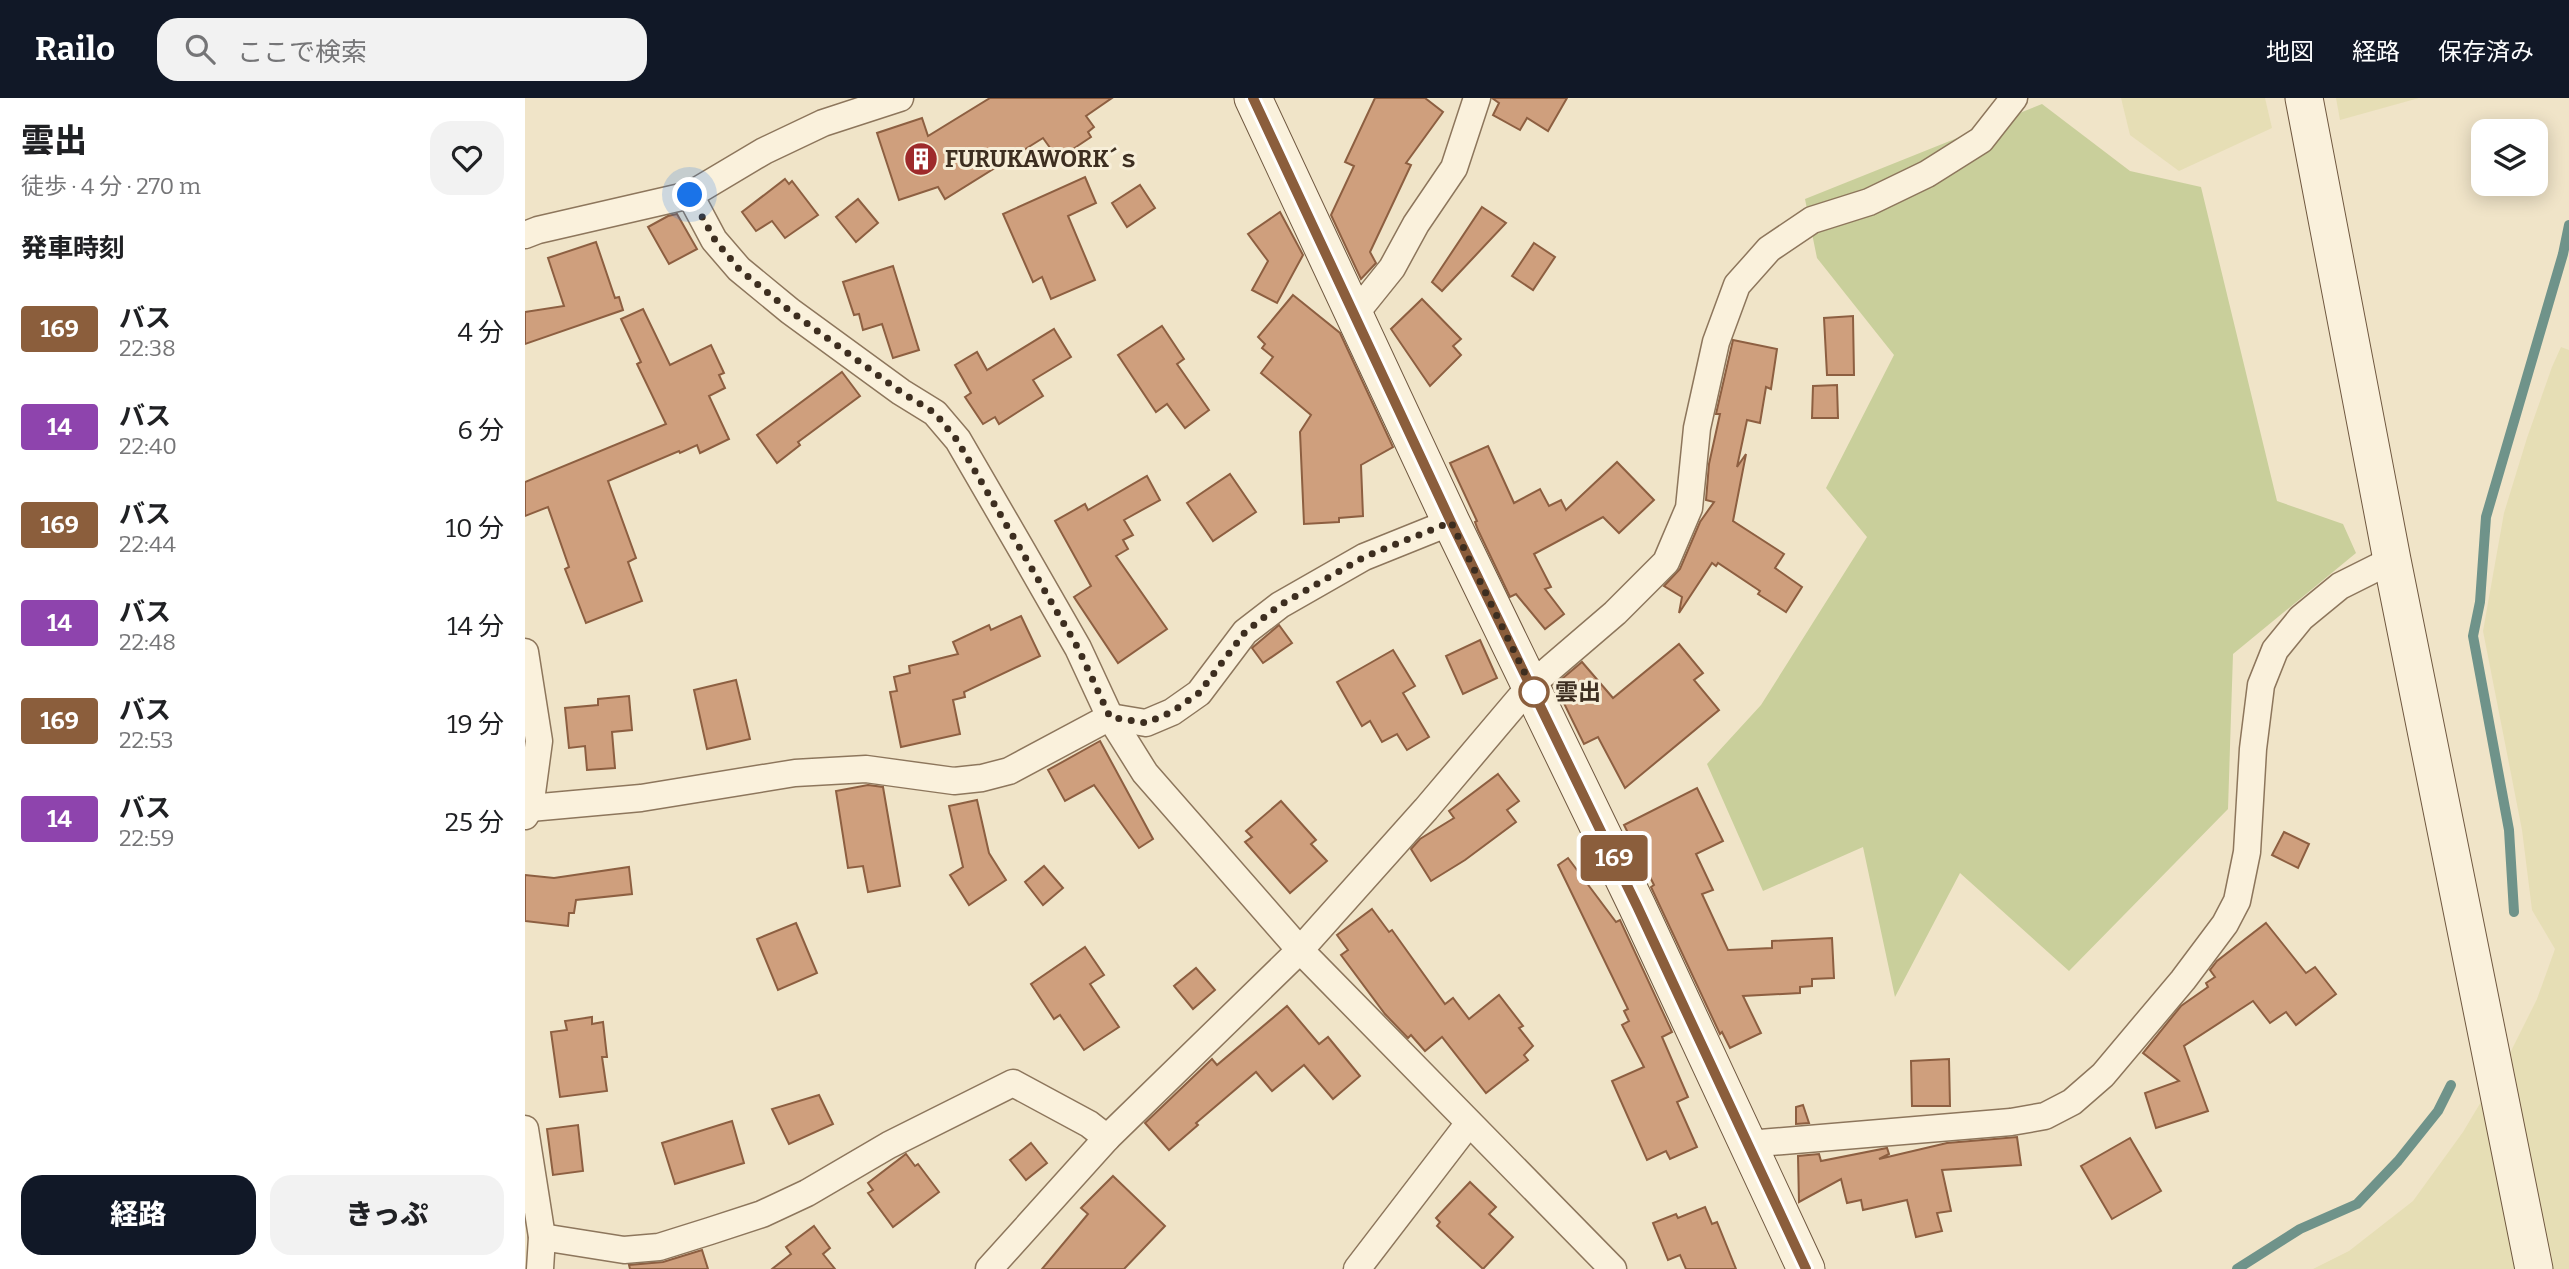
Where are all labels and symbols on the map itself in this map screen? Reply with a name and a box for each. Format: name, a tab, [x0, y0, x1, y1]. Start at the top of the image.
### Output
building icon: FURUKAWORK´ｓ	[902, 140, 940, 178]
place label: FURUKAWORK´ｓ	[945, 145, 1140, 173]
your location	[672, 177, 707, 212]
marker: 雲出	[1519, 677, 1549, 707]
place label: 雲出	[1555, 678, 1601, 706]
line badge: 169	[1574, 835, 1654, 881]

